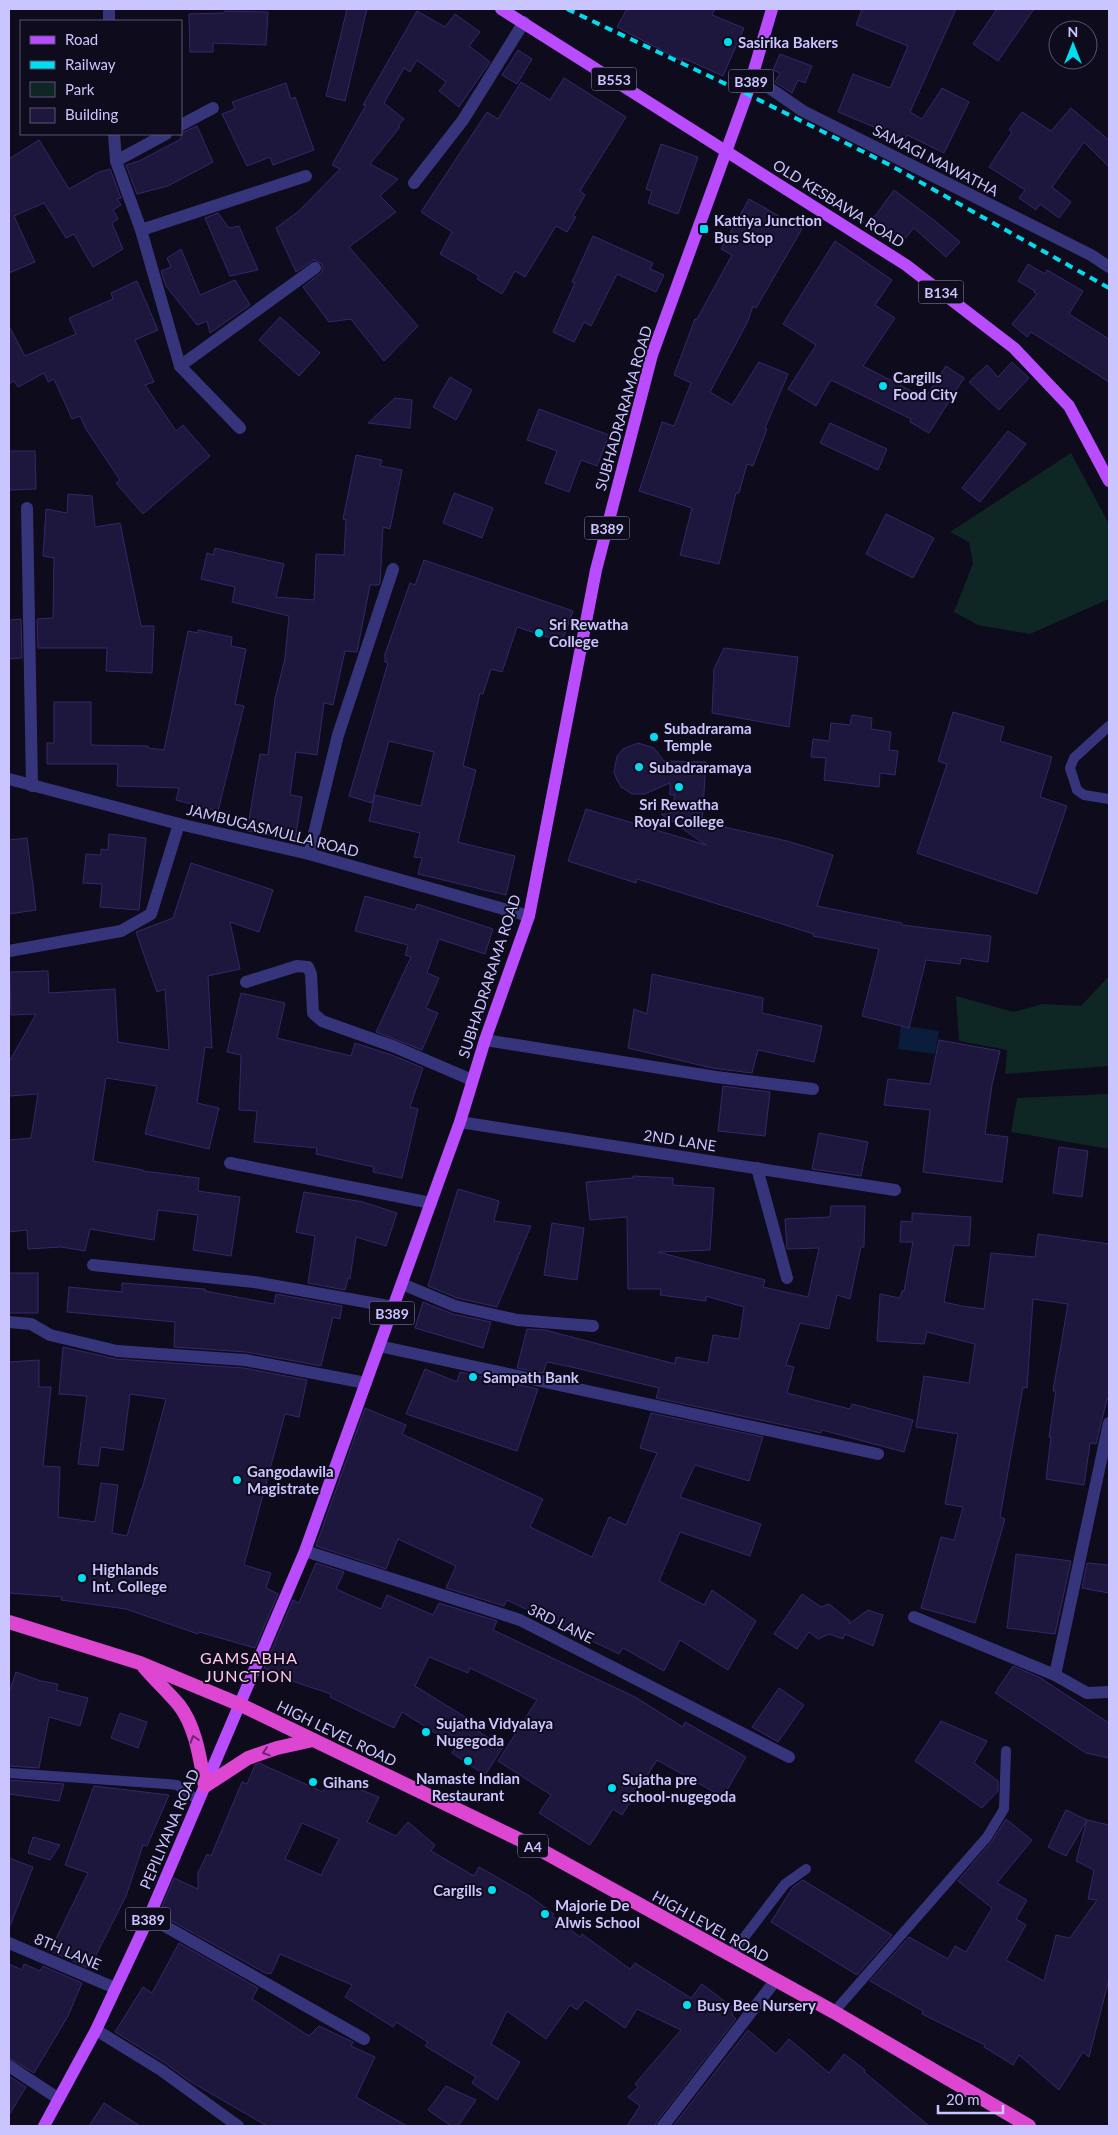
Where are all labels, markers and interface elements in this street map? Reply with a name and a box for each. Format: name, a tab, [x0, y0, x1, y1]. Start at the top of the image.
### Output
legend	[20, 20, 182, 135]
north arrow	[1048, 20, 1098, 70]
text: N	[1068, 23, 1078, 40]
text: Road	[65, 30, 98, 48]
place label: Sasirika Bakers	[738, 33, 838, 51]
marker: Sasirika Bakers	[722, 36, 734, 48]
text: Railway	[65, 55, 116, 73]
road number: B553	[592, 68, 636, 90]
road number: B389	[728, 70, 774, 92]
text: Park	[65, 80, 95, 98]
text: Building	[65, 105, 118, 123]
street label: SAMAGI MAWATHA	[870, 120, 1003, 200]
street label: OLD KESBAWA ROAD	[770, 155, 908, 251]
place label: Kattiya Junction Bus Stop	[714, 211, 822, 246]
marker: Kattiya Junction Bus Stop	[698, 223, 710, 235]
road number: B134	[918, 280, 964, 304]
street label: SUBHADRARAMA ROAD	[591, 323, 655, 493]
place label: Cargills Food City	[893, 368, 958, 403]
marker: Cargills Food City	[877, 380, 889, 392]
road number: B389	[584, 516, 630, 540]
place label: Sri Rewatha College	[549, 615, 628, 650]
marker: Sri Rewatha College	[533, 627, 545, 639]
place label: Subadrarama Temple	[664, 719, 752, 754]
marker: Subadrarama Temple	[648, 731, 660, 743]
place label: Subadraramaya	[649, 758, 752, 776]
marker: Subadraramaya	[633, 761, 645, 773]
marker: Sri Rewatha Royal College	[673, 781, 685, 793]
place label: Sri Rewatha Royal College	[634, 795, 724, 830]
street label: JAMBUGASMULLA ROAD	[185, 800, 361, 860]
street label: SUBHADRARAMA ROAD	[454, 892, 524, 1060]
street label: 2ND LANE	[642, 1125, 718, 1155]
road number: B389	[370, 1302, 414, 1325]
place label: Sampath Bank	[483, 1368, 580, 1386]
marker: Sampath Bank	[467, 1371, 479, 1383]
place label: Gangodawila Magistrate	[247, 1462, 334, 1497]
marker: Gangodawila Magistrate	[231, 1474, 243, 1486]
place label: Highlands Int. College	[92, 1560, 167, 1595]
marker: Highlands Int. College	[76, 1572, 88, 1584]
street label: 3RD LANE	[525, 1599, 597, 1647]
district label: GAMSABHA JUNCTION	[200, 1648, 298, 1685]
street label: HIGH LEVEL ROAD	[274, 1696, 400, 1770]
place label: Sujatha Vidyalaya Nugegoda	[436, 1714, 553, 1749]
marker: Sujatha Vidyalaya Nugegoda	[420, 1726, 432, 1738]
one-way arrow	[190, 1735, 200, 1744]
one-way arrow	[262, 1746, 271, 1756]
marker: Namaste Indian Restaurant	[462, 1755, 474, 1767]
street label: PEPILIYANA ROAD	[136, 1766, 202, 1892]
place label: Namaste Indian Restaurant	[416, 1769, 520, 1804]
place label: Sujatha pre school-nugegoda	[622, 1770, 736, 1805]
place label: Gihans	[323, 1773, 369, 1791]
marker: Gihans	[307, 1776, 319, 1788]
marker: Sujatha pre school-nugegoda	[606, 1782, 618, 1794]
road number: A4	[518, 1834, 548, 1858]
place label: Cargills	[433, 1881, 482, 1899]
marker: Cargills	[486, 1884, 498, 1896]
street label: HIGH LEVEL ROAD	[649, 1886, 773, 1966]
place label: Majorie De Alwis School	[554, 1896, 640, 1931]
road number: B389	[126, 1908, 170, 1930]
marker: Majorie De Alwis School	[539, 1908, 551, 1920]
street label: 8TH LANE	[32, 1929, 104, 1973]
place label: Busy Bee Nursery	[697, 1996, 816, 2014]
marker: Busy Bee Nursery	[681, 1999, 693, 2011]
scale bar	[938, 2082, 1003, 2114]
text: 20 m	[946, 2090, 980, 2108]

